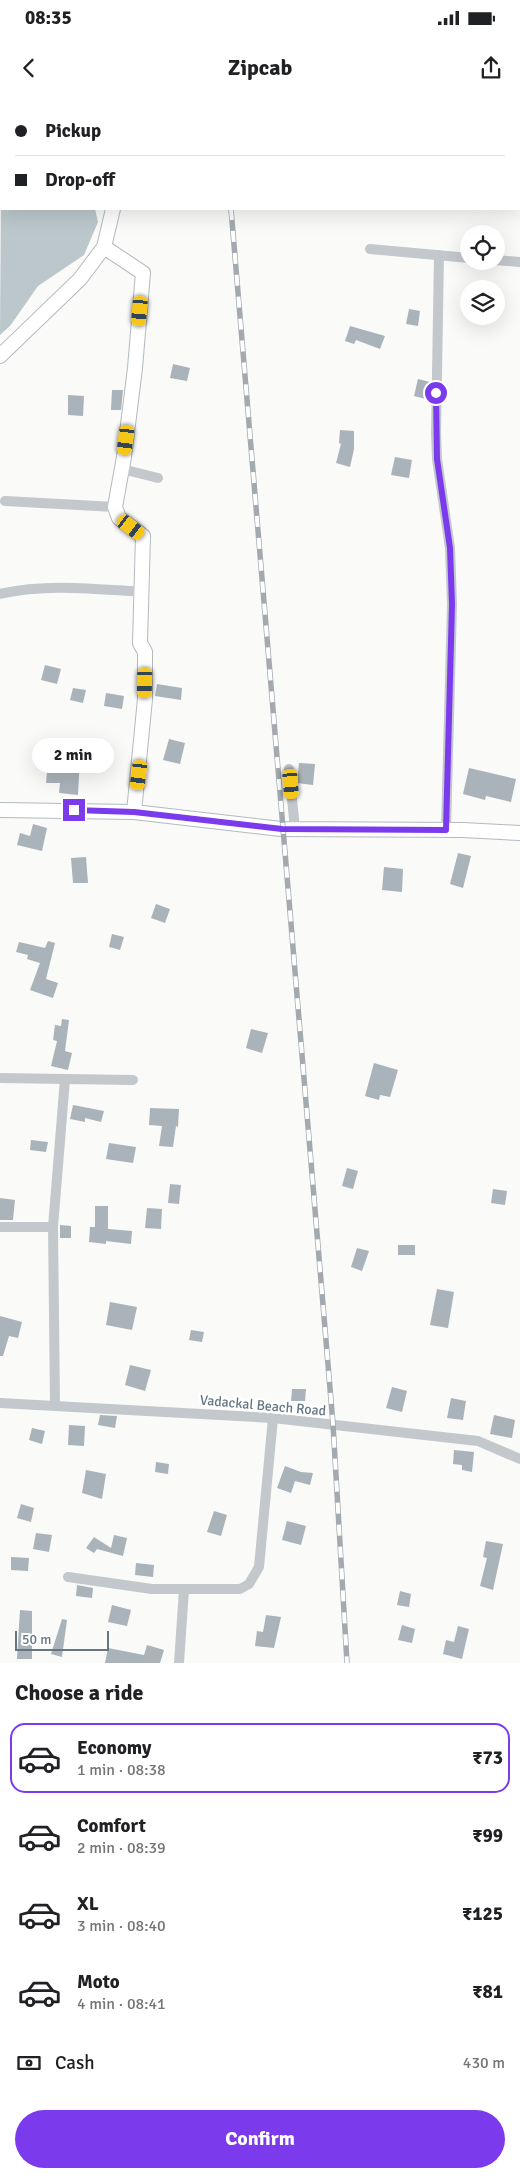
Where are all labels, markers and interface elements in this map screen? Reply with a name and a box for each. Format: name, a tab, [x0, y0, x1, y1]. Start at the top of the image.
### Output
text: 08:35	[25, 6, 72, 30]
icon: back	[15, 54, 43, 82]
text: Zipcab	[228, 54, 292, 81]
icon: share	[477, 54, 505, 82]
text: Pickup	[45, 119, 101, 143]
text: Drop-off	[45, 168, 115, 192]
map controls	[460, 225, 505, 325]
button: locate	[460, 225, 505, 270]
button: layers	[460, 280, 505, 325]
car	[131, 295, 148, 327]
route start	[425, 382, 447, 404]
car	[116, 424, 135, 456]
car	[114, 512, 147, 542]
car	[137, 668, 152, 698]
callout: 2 min	[33, 738, 115, 772]
text: 2 min	[54, 745, 92, 765]
car	[129, 759, 148, 791]
car	[282, 768, 299, 800]
route end	[63, 799, 85, 821]
street label: Vadackal Beach Road	[199, 1392, 327, 1419]
scale bar	[15, 1628, 109, 1651]
text: 50 m	[22, 1631, 51, 1648]
text: Choose a ride	[15, 1679, 143, 1706]
icon: car	[17, 1736, 62, 1781]
text: Economy	[77, 1736, 151, 1760]
text: ₹73	[472, 1746, 503, 1770]
text: 1 min · 08:38	[77, 1760, 166, 1780]
icon: car	[17, 1814, 62, 1859]
text: Comfort	[77, 1814, 146, 1838]
text: ₹99	[472, 1824, 503, 1848]
text: 2 min · 08:39	[77, 1838, 166, 1858]
icon: car	[17, 1892, 62, 1937]
text: XL	[77, 1892, 99, 1916]
text: ₹125	[462, 1902, 503, 1926]
text: 3 min · 08:40	[77, 1916, 166, 1936]
icon: car	[17, 1970, 62, 2015]
text: Moto	[77, 1970, 120, 1994]
text: ₹81	[472, 1980, 503, 2004]
text: 4 min · 08:41	[77, 1994, 166, 2014]
icon: cash	[15, 2049, 43, 2077]
text: Cash	[55, 2051, 95, 2075]
text: 430 m	[463, 2053, 505, 2073]
button: Confirm	[15, 2110, 505, 2168]

